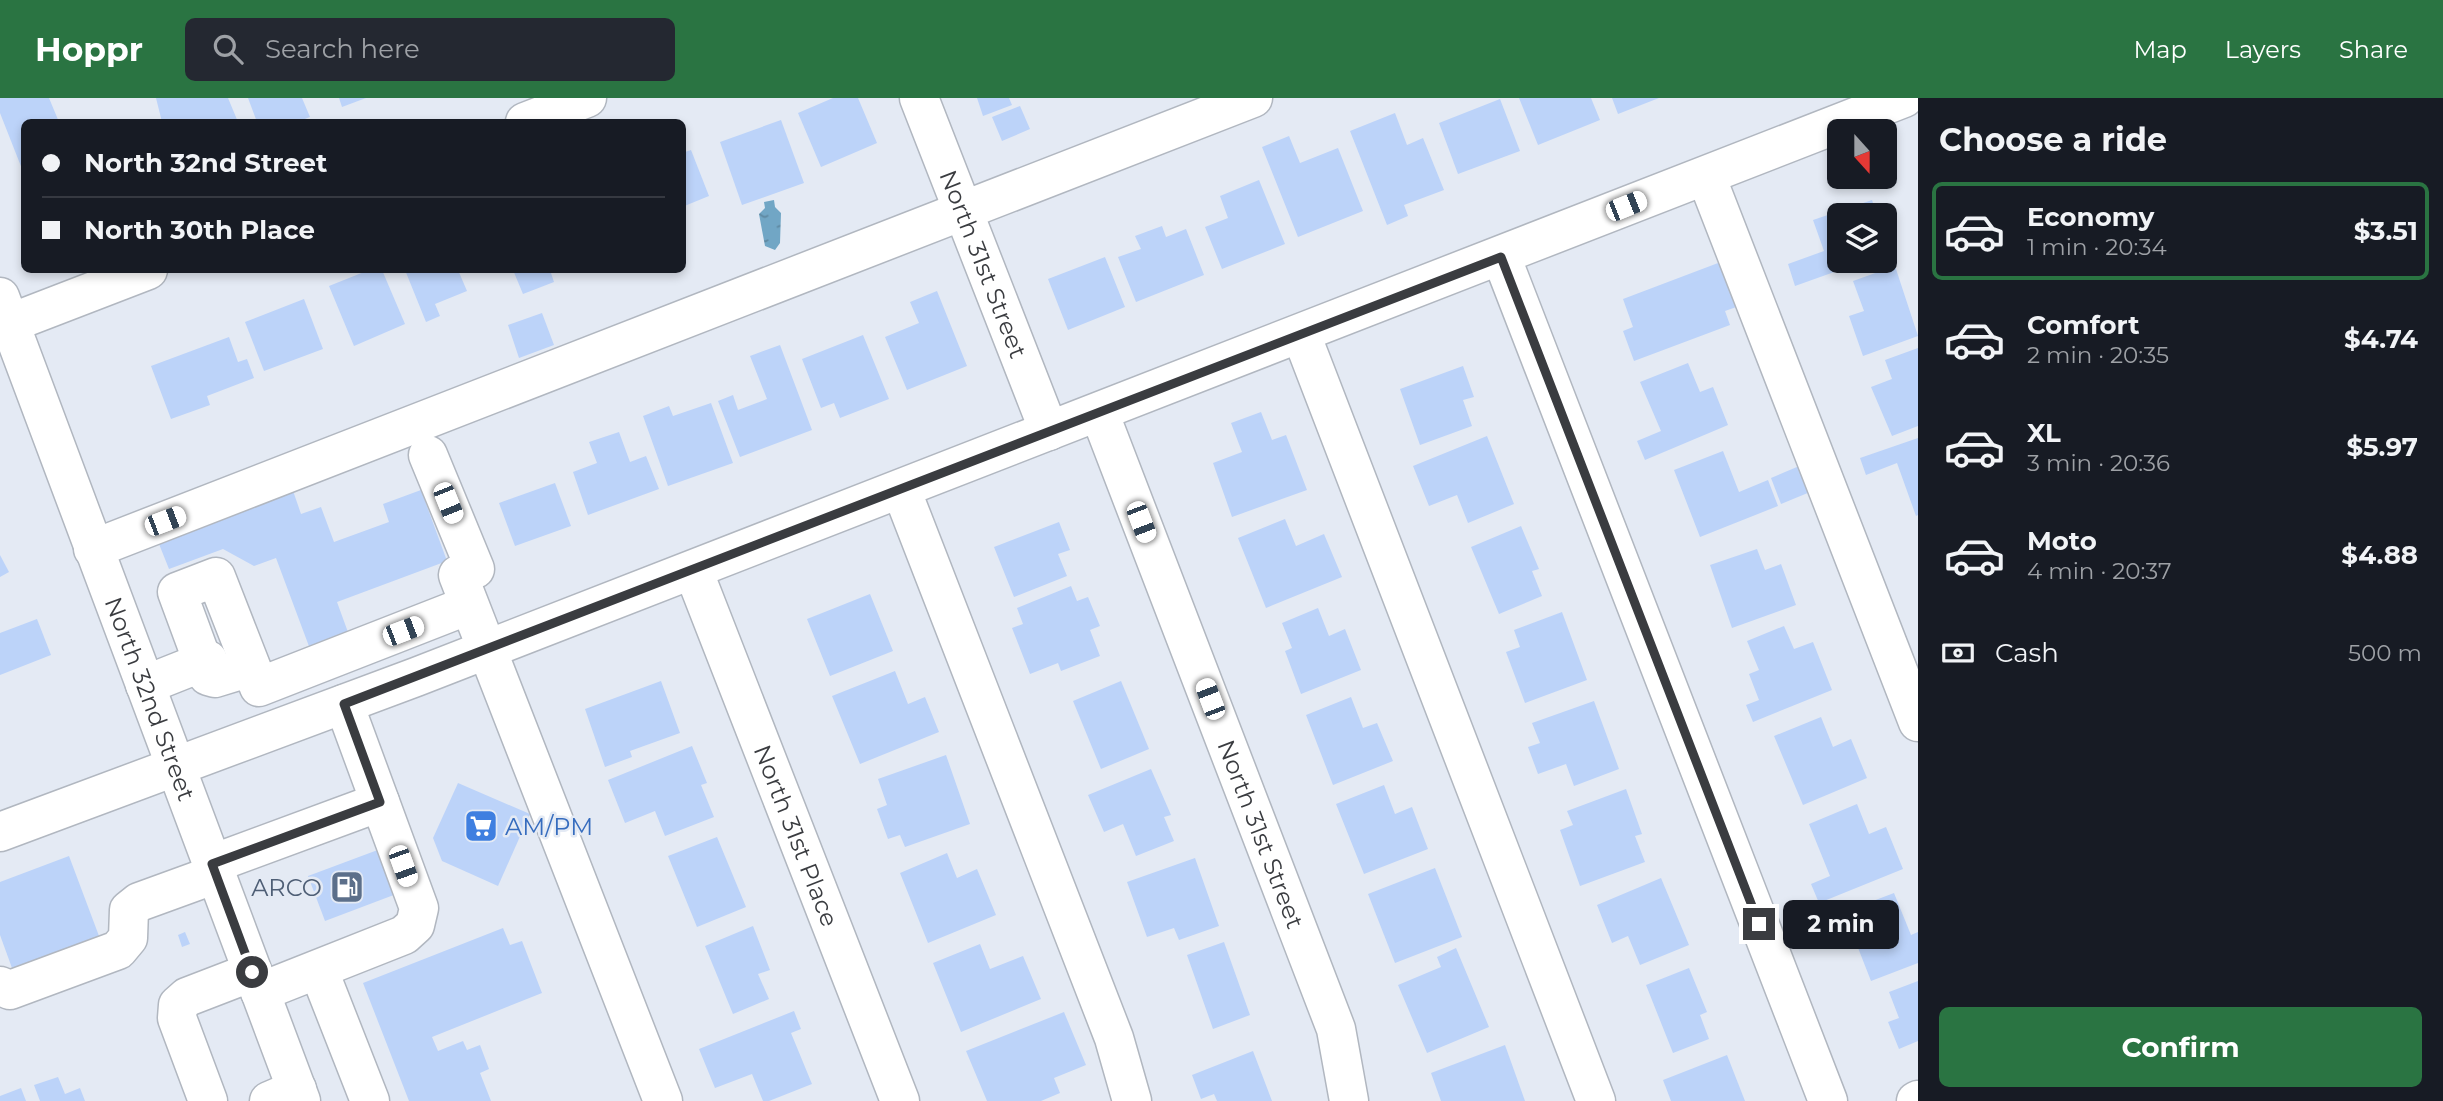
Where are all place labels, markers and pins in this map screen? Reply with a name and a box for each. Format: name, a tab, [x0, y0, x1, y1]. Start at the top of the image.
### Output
supermarket icon: AM/PM	[462, 807, 500, 845]
place label: AM/PM	[505, 812, 593, 841]
fuel station icon: ARCO	[328, 868, 366, 906]
place label: ARCO	[251, 873, 322, 902]

